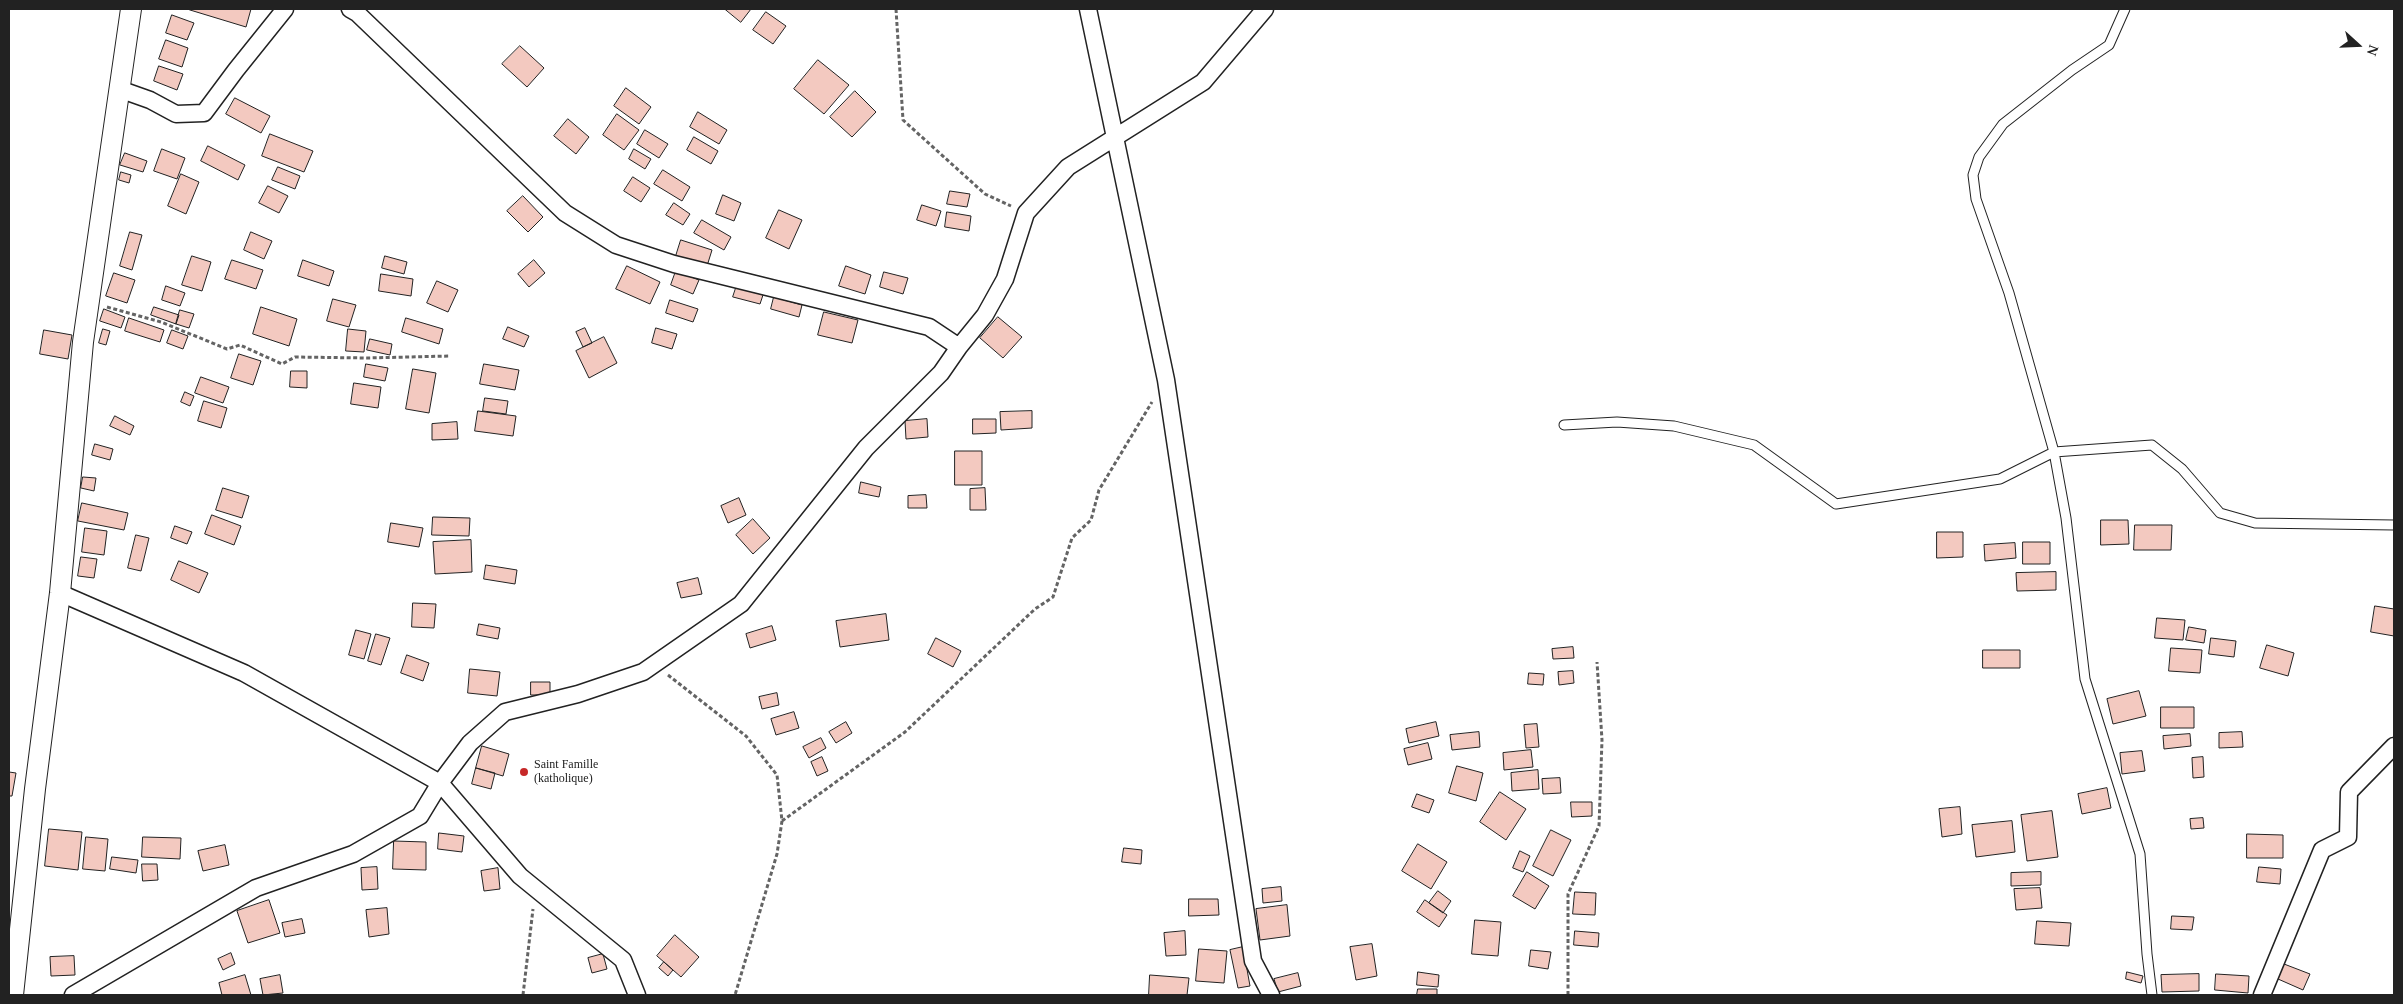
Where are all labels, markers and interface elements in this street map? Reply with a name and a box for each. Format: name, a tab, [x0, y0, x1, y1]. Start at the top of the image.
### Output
north arrow	[2333, 20, 2383, 70]
text: N	[2364, 43, 2381, 58]
place label: Saint Famille (katholique)	[534, 758, 598, 786]
marker: Saint Famille (katholique)	[518, 766, 530, 778]

